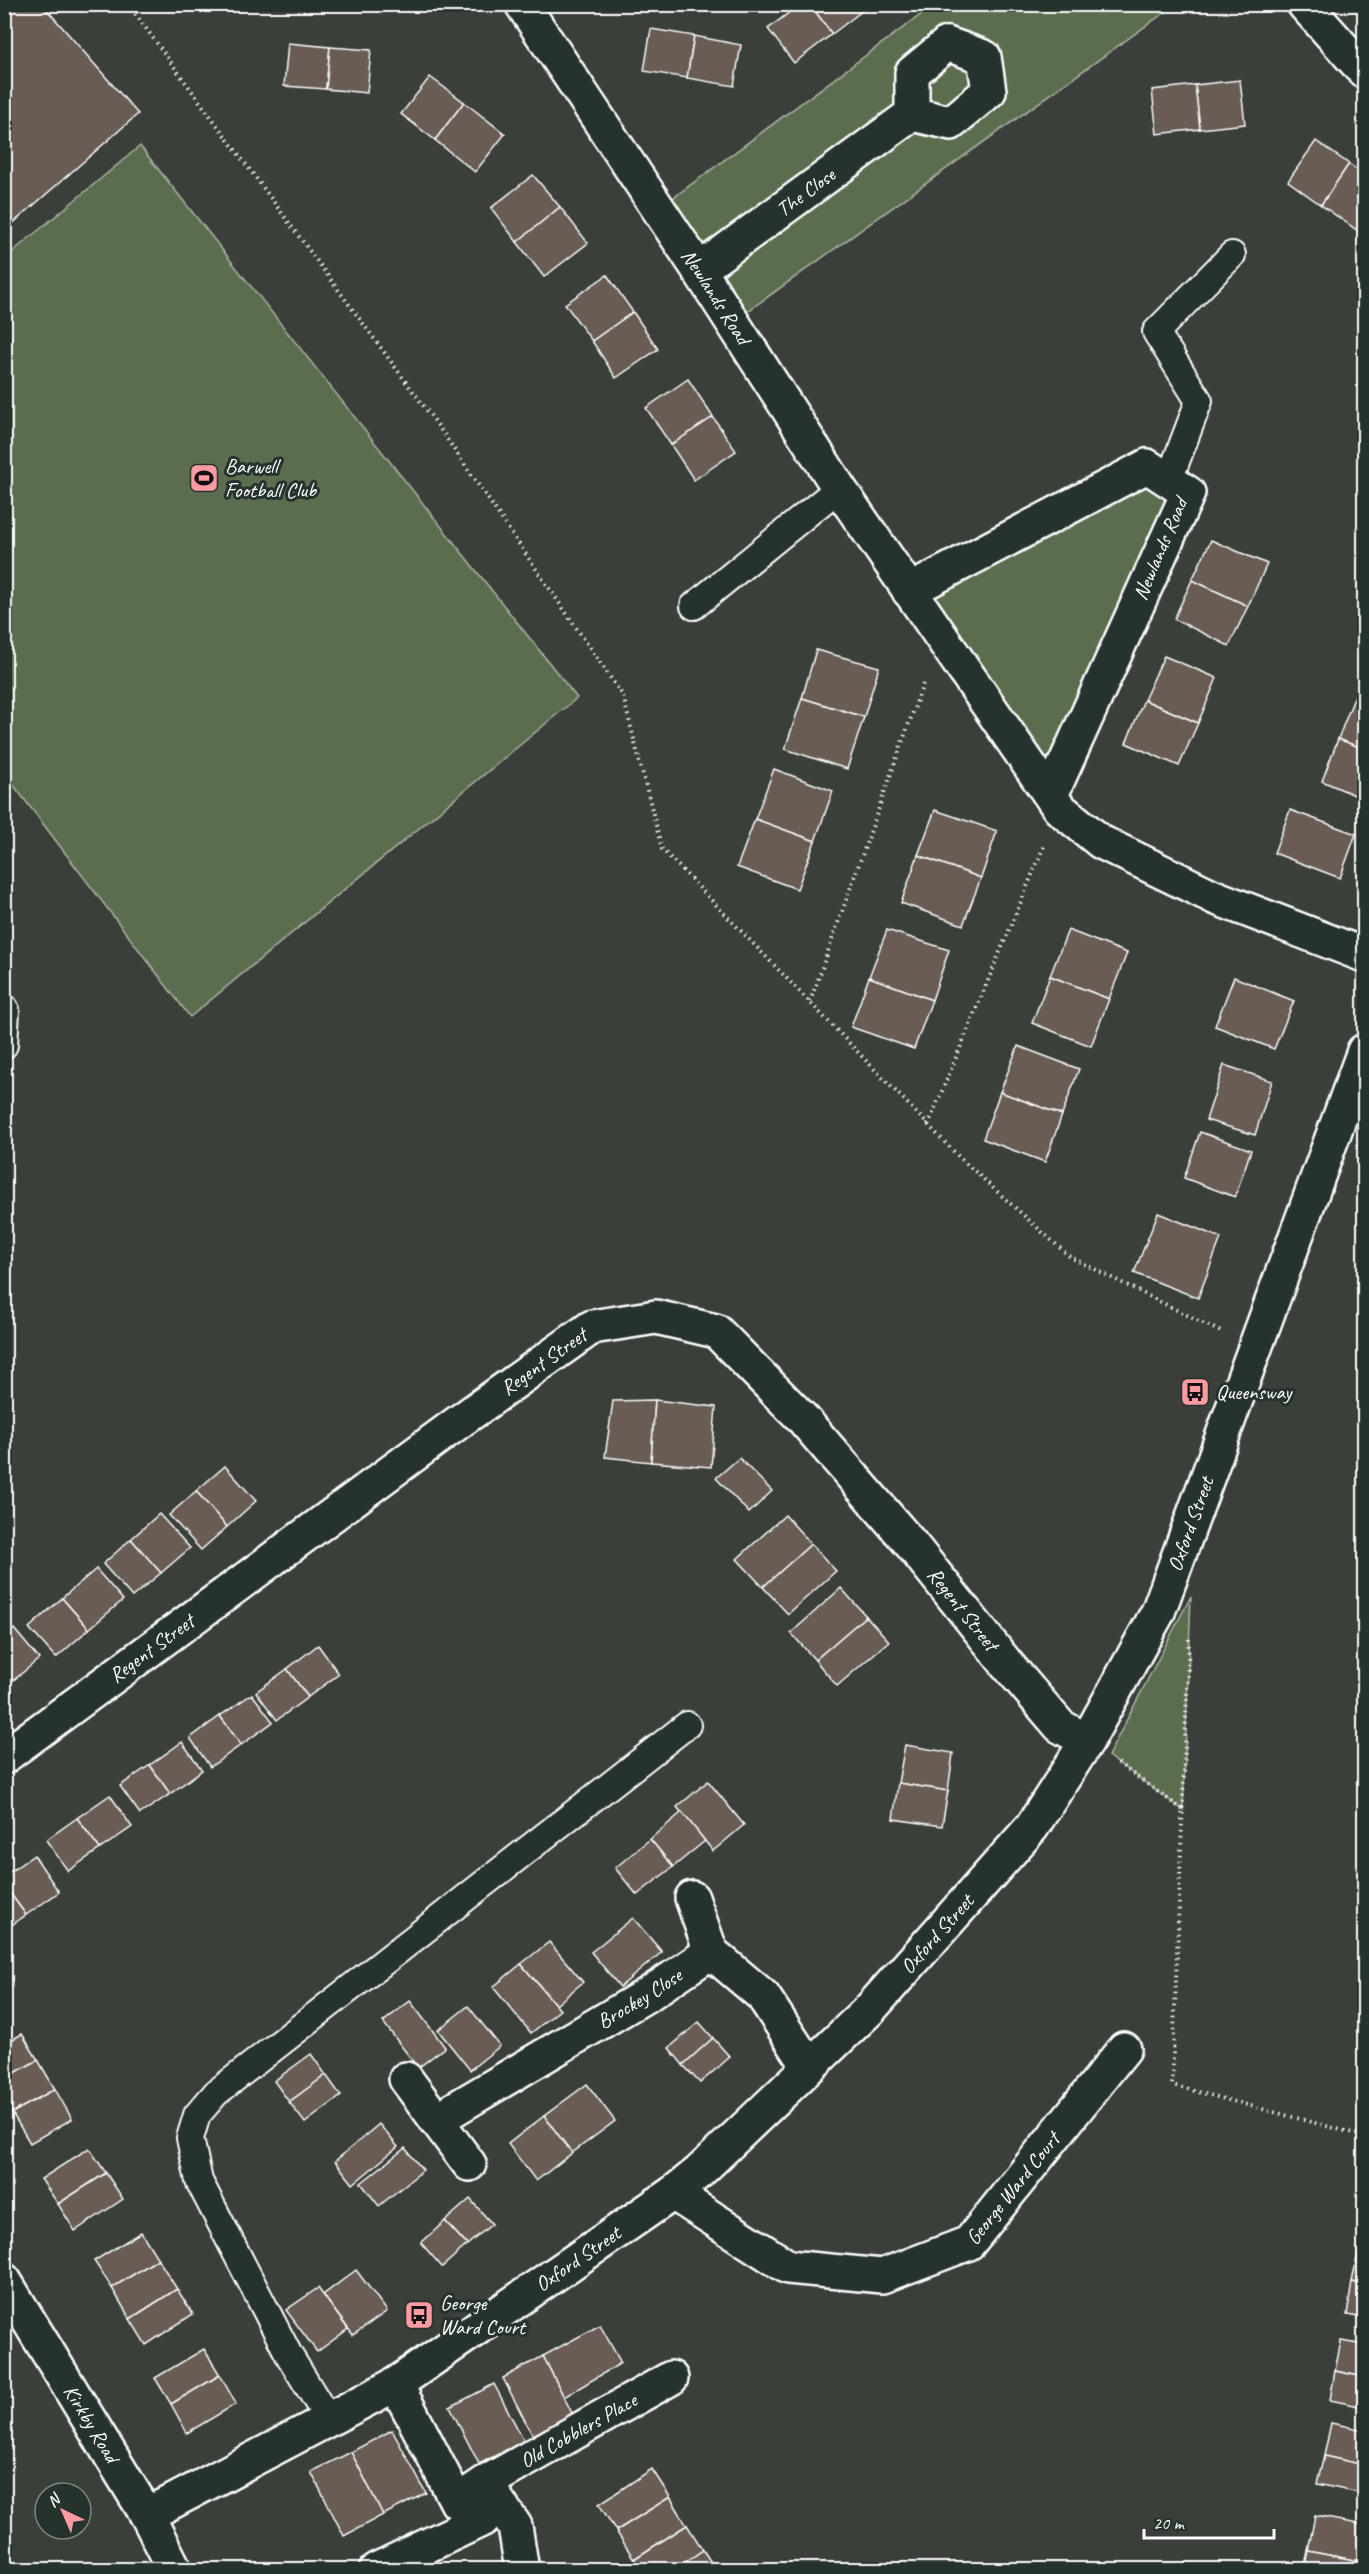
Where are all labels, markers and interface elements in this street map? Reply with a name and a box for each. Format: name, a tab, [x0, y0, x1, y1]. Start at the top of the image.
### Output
street label: The Close	[771, 161, 841, 222]
street label: Newlands Road	[676, 244, 758, 351]
place label: Barwell Football Club	[225, 453, 318, 503]
sports icon: Barwell Football Club	[188, 462, 220, 494]
street label: Newlands Road	[1127, 492, 1194, 604]
street label: Regent Street	[496, 1320, 594, 1401]
bus stop icon: Queensway	[1179, 1376, 1211, 1408]
place label: Queensway	[1216, 1379, 1293, 1405]
street label: Oxford Street	[1161, 1472, 1220, 1575]
street label: Regent Street	[922, 1562, 1006, 1658]
street label: Regent Street	[104, 1607, 202, 1688]
street label: Oxford Street	[894, 1887, 980, 1979]
street label: Brockey Close	[592, 1961, 689, 2034]
street label: George Ward Court	[960, 2125, 1067, 2250]
street label: Oxford Street	[530, 2219, 627, 2297]
place label: George Ward Court	[440, 2290, 527, 2340]
bus stop icon: George Ward Court	[403, 2299, 435, 2331]
street label: Kirkby Road	[58, 2380, 127, 2470]
street label: Old Cobblers Place	[515, 2386, 643, 2474]
north arrow	[33, 2481, 93, 2541]
text: N	[43, 2488, 66, 2512]
scale bar	[1144, 2502, 1274, 2540]
text: 20 m	[1153, 2512, 1186, 2534]

